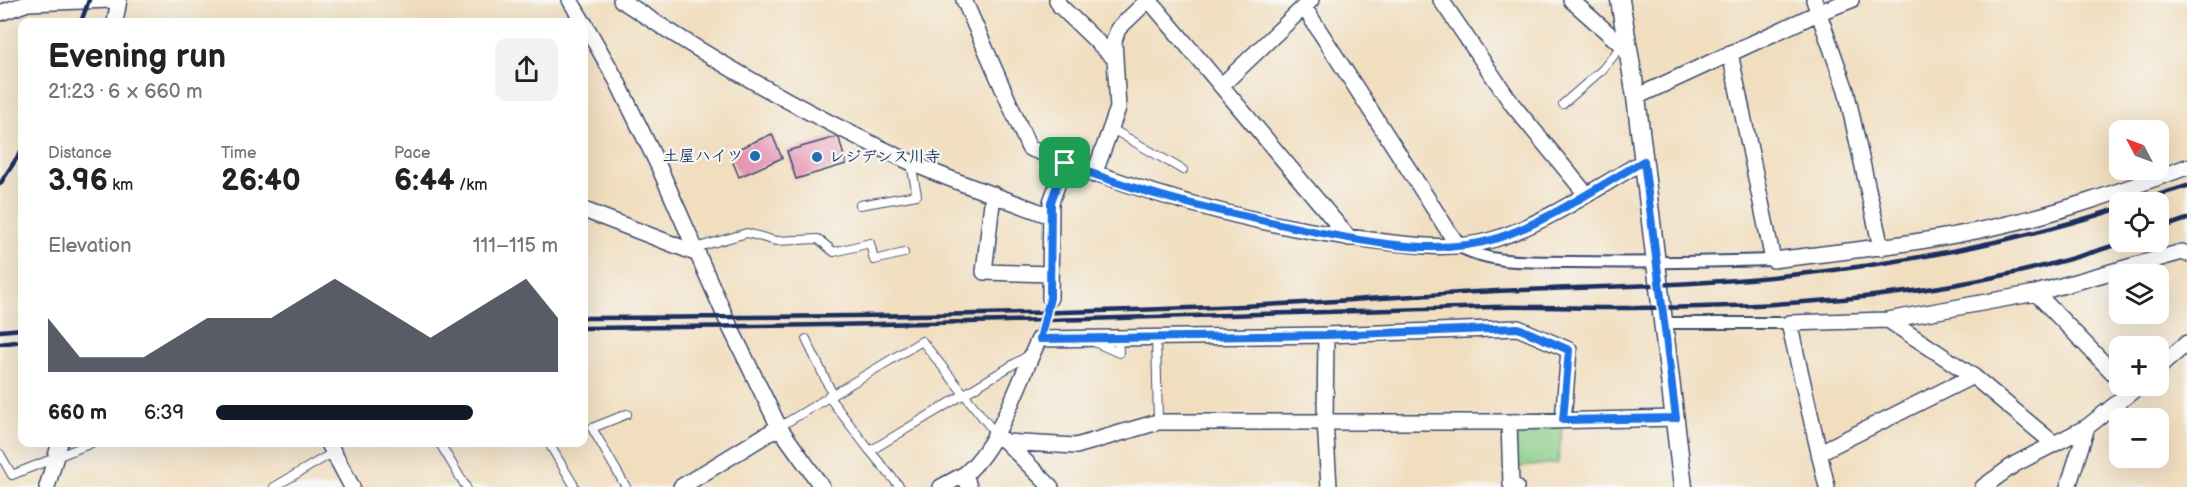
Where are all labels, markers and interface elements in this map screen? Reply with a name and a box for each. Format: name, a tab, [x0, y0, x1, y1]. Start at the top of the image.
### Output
text: Evening run	[48, 37, 226, 77]
button: share	[495, 38, 558, 101]
text: 21:23 · 6 × 660 m	[48, 80, 202, 104]
north arrow	[2109, 120, 2169, 180]
map controls	[2109, 120, 2169, 468]
pin	[1039, 137, 1090, 188]
text: Distance	[48, 144, 112, 163]
text: Time	[221, 144, 256, 163]
text: Pace	[394, 144, 430, 163]
icon: arrive	[1048, 146, 1081, 179]
place label: 土屋ハイツ	[663, 147, 743, 166]
place label: レジデンス川寺	[829, 148, 941, 167]
marker: 土屋ハイツ	[748, 149, 762, 163]
marker: レジデンス川寺	[810, 150, 824, 164]
text: 3.96	[48, 163, 108, 199]
text: 26:40	[221, 163, 301, 199]
text: 6:44	[394, 163, 455, 199]
text: km	[108, 176, 133, 195]
text: /km	[455, 176, 487, 195]
button: locate	[2109, 192, 2169, 252]
text: Elevation	[48, 234, 131, 258]
text: 111–115 m	[473, 234, 558, 258]
button: layers	[2109, 264, 2169, 324]
button: +	[2109, 336, 2169, 396]
text: 660 m	[48, 401, 107, 425]
text: 6:39	[144, 401, 184, 425]
button: −	[2109, 408, 2169, 468]

